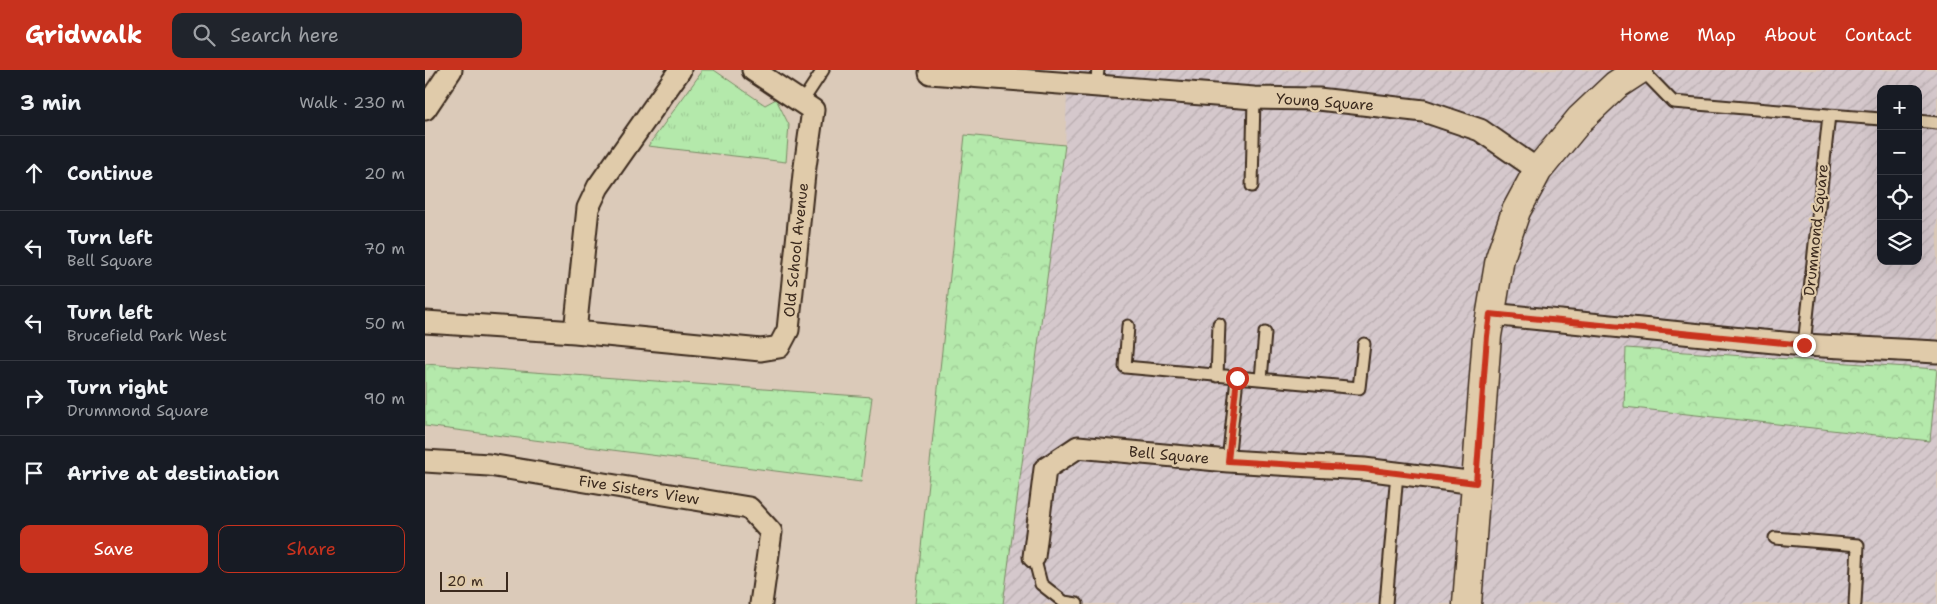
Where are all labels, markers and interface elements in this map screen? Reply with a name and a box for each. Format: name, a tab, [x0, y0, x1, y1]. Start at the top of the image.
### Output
search box	[172, 13, 522, 58]
text: Gridwalk	[25, 19, 142, 51]
icon: search	[190, 21, 218, 49]
text: Search here	[230, 23, 339, 48]
text: Home	[1620, 23, 1669, 47]
text: Map	[1697, 23, 1736, 47]
text: About	[1764, 23, 1817, 47]
text: Contact	[1845, 23, 1912, 47]
map controls	[1877, 85, 1922, 265]
button: +	[1877, 85, 1922, 130]
text: 3 min	[20, 89, 81, 117]
street label: Young Square	[1275, 89, 1375, 115]
text: Walk · 230 m	[299, 92, 405, 113]
button: −	[1877, 130, 1922, 175]
icon: ahead	[20, 159, 48, 187]
text: Continue	[67, 161, 153, 186]
text: 20 m	[364, 163, 405, 184]
street label: Drummond Square	[1799, 163, 1833, 297]
button: locate	[1877, 175, 1922, 220]
street label: Old School Avenue	[779, 182, 813, 318]
button: layers	[1877, 220, 1922, 265]
text: Turn left	[67, 225, 153, 250]
icon: left	[20, 234, 48, 262]
text: 70 m	[364, 238, 405, 259]
text: Bell Square	[67, 250, 153, 271]
text: Turn left	[67, 300, 153, 325]
icon: left	[20, 309, 48, 337]
text: 50 m	[365, 313, 405, 334]
text: Brucefield Park West	[67, 325, 227, 346]
route end	[1793, 334, 1816, 357]
route start	[1226, 367, 1249, 390]
text: Turn right	[67, 375, 168, 400]
icon: right	[20, 384, 48, 412]
text: 90 m	[364, 388, 405, 409]
text: Drummond Square	[67, 400, 209, 421]
street label: Bell Square	[1128, 442, 1210, 468]
icon: arrive	[20, 459, 48, 487]
text: Arrive at destination	[67, 461, 279, 486]
street label: Five Sisters View	[577, 471, 701, 509]
button: Save	[20, 525, 208, 573]
button: Share	[218, 525, 405, 573]
scale bar	[440, 569, 507, 592]
text: 20 m	[447, 572, 483, 590]

